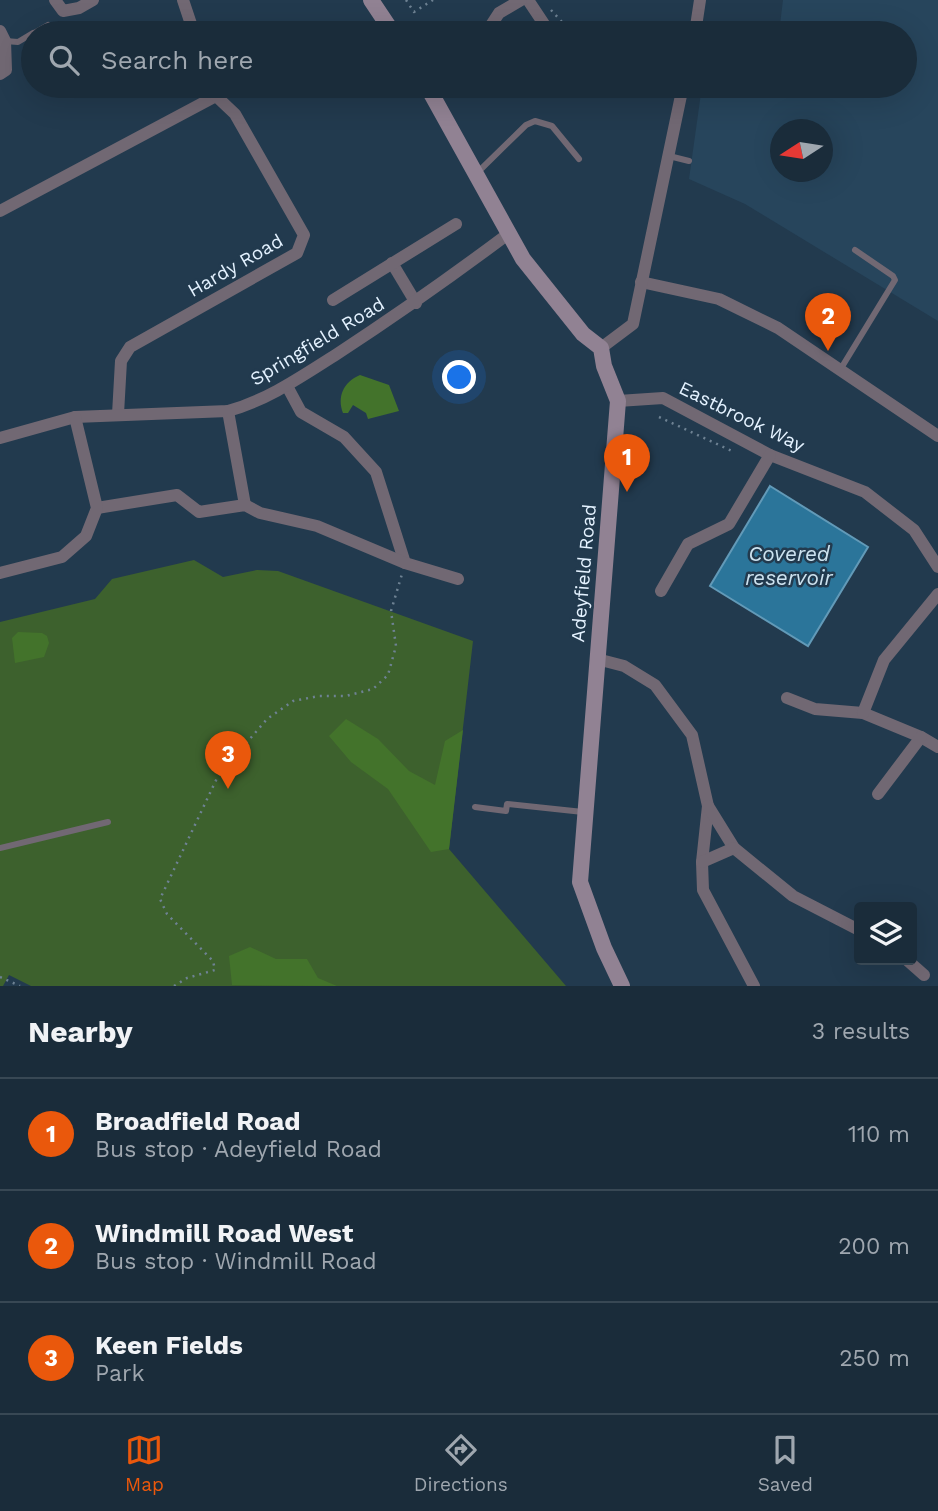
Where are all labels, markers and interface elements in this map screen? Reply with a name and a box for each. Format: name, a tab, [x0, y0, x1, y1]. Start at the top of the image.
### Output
search box	[21, 21, 917, 98]
icon: search	[45, 41, 83, 79]
text: Search here	[101, 45, 253, 75]
north arrow	[770, 119, 833, 182]
street label: Hardy Road	[184, 229, 287, 302]
street label: Springfield Road	[246, 292, 389, 391]
pin: 2	[805, 293, 851, 351]
your location	[442, 360, 476, 394]
street label: Eastbrook Way	[675, 376, 809, 457]
pin: 1	[604, 434, 650, 492]
street label: Adeyfield Road	[566, 503, 601, 643]
water label: Covered reservoir	[745, 541, 834, 590]
pin: 3	[205, 731, 251, 789]
map controls	[854, 902, 917, 965]
button: layers	[854, 902, 917, 965]
text: Nearby	[28, 1014, 133, 1049]
text: 3 results	[812, 1018, 910, 1045]
text: Broadfield Road	[95, 1106, 301, 1136]
text: 1	[46, 1121, 56, 1148]
text: 110 m	[848, 1121, 910, 1148]
text: Bus stop · Adeyfield Road	[95, 1136, 382, 1163]
text: Windmill Road West	[95, 1218, 353, 1248]
text: 2	[44, 1233, 58, 1260]
text: 200 m	[838, 1233, 910, 1260]
text: Bus stop · Windmill Road	[95, 1248, 377, 1275]
text: Keen Fields	[95, 1330, 243, 1360]
text: 3	[44, 1345, 58, 1372]
text: 250 m	[839, 1345, 910, 1372]
text: Park	[95, 1360, 144, 1387]
tab: Map	[125, 1431, 164, 1496]
tab: Directions	[414, 1431, 508, 1496]
tab: Saved	[758, 1431, 813, 1496]

